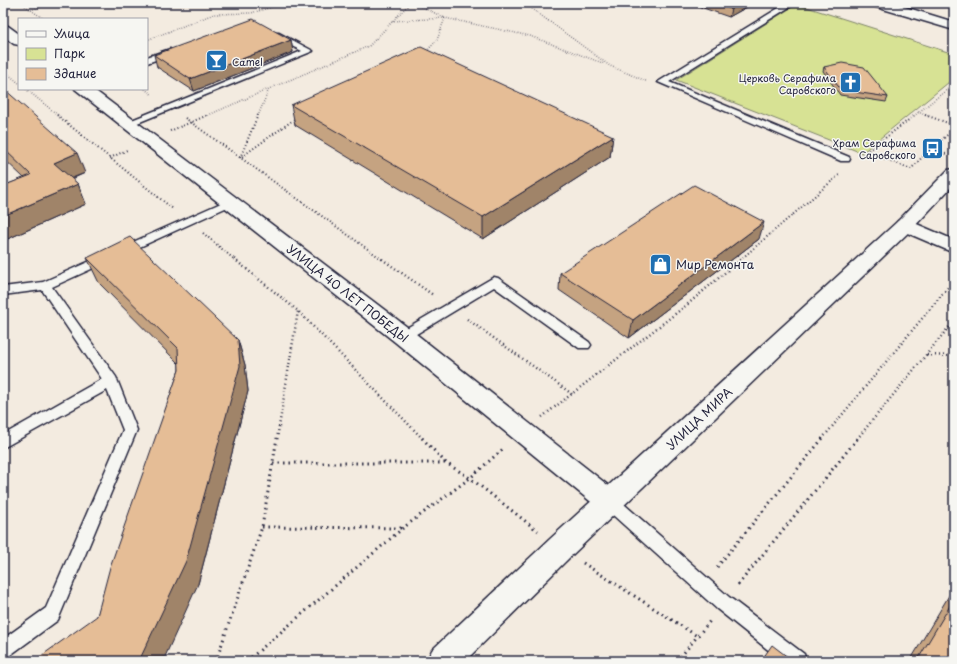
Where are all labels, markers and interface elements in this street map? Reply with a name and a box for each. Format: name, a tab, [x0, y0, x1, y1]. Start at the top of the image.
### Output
legend	[18, 18, 148, 90]
text: Улица	[54, 24, 90, 42]
text: Парк	[54, 44, 86, 62]
bar icon: Camel	[204, 48, 230, 74]
place label: Camel	[232, 54, 263, 69]
text: Здание	[54, 64, 96, 82]
place label: Церковь Серафима Саровского	[739, 70, 837, 97]
church icon: Церковь Серафима Саровского	[838, 70, 864, 96]
place label: Храм Серафима Саровского	[833, 135, 917, 162]
bus stop icon: Храм Серафима Саровского	[919, 135, 945, 161]
street label: УЛИЦА 40 ЛЕТ ПОБЕДЫ	[283, 240, 413, 346]
shop icon: Мир Ремонта	[648, 251, 674, 277]
place label: Мир Ремонта	[676, 255, 755, 273]
street label: УЛИЦА МИРА	[662, 383, 736, 453]

